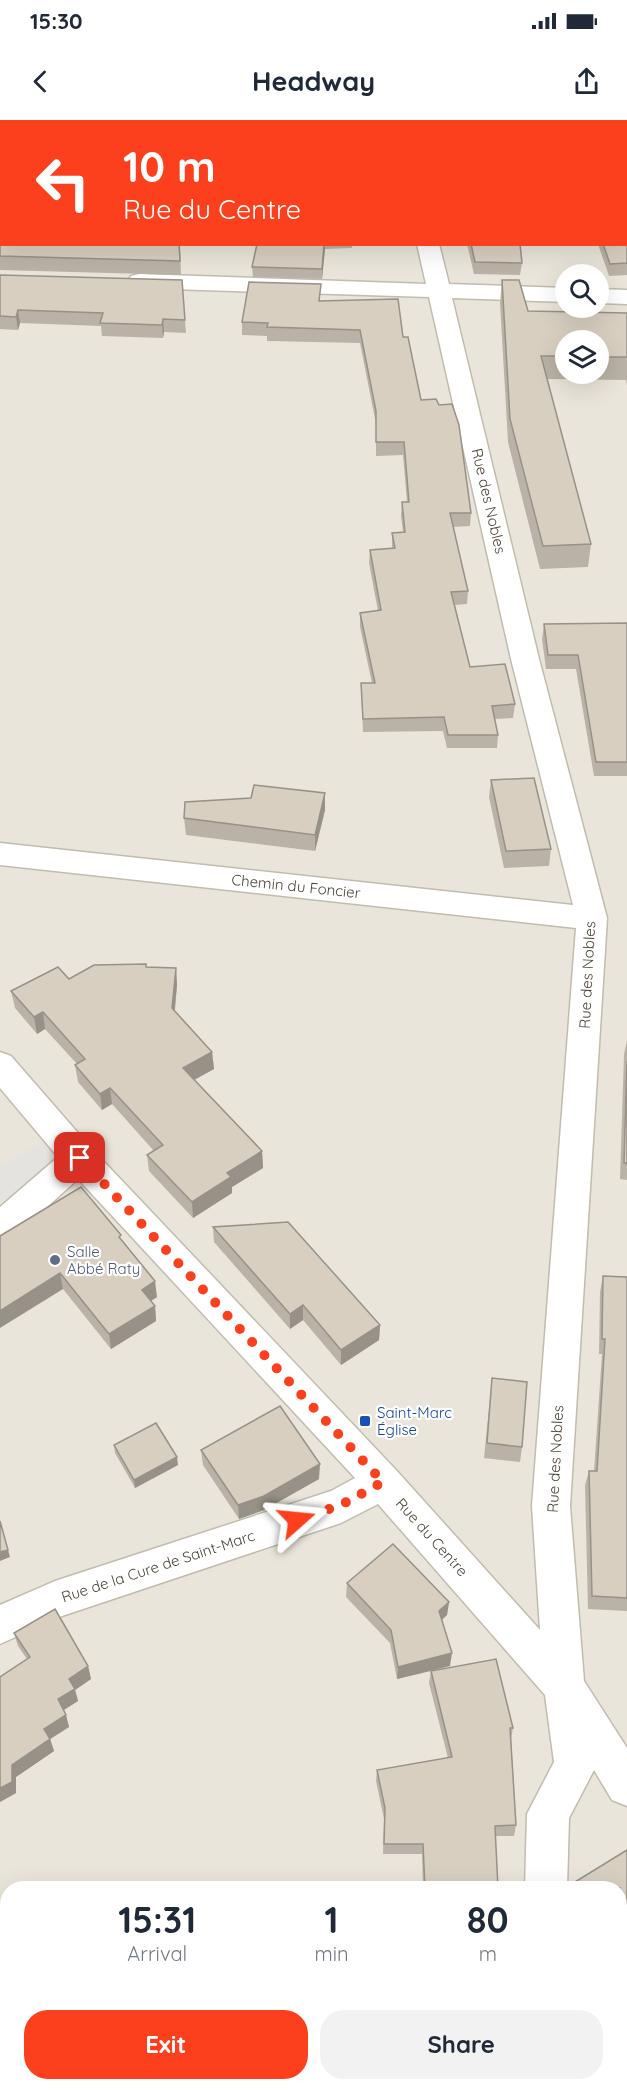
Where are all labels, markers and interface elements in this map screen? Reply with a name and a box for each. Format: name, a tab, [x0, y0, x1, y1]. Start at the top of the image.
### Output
text: 15:30	[30, 7, 83, 35]
text: Headway	[252, 64, 375, 98]
icon: back	[24, 65, 57, 98]
icon: share	[570, 65, 603, 98]
text: 10 m	[123, 140, 216, 193]
icon: left	[24, 144, 102, 222]
text: Rue du Centre	[123, 192, 301, 226]
map controls	[555, 264, 609, 384]
button: search	[555, 264, 609, 318]
button: layers	[555, 330, 609, 384]
street label: Rue des Nobles	[468, 446, 510, 556]
street label: Chemin du Foncier	[231, 870, 362, 902]
street label: Rue des Nobles	[575, 921, 599, 1029]
pin	[54, 1132, 105, 1183]
icon: arrive	[63, 1141, 96, 1174]
place label: Salle Abbé Raty	[67, 1242, 140, 1278]
marker: Salle Abbé Raty	[48, 1253, 62, 1267]
place label: Saint-Marc Église	[377, 1403, 452, 1439]
street label: Rue des Nobles	[543, 1405, 567, 1513]
marker: Saint-Marc Église	[358, 1414, 372, 1428]
position arrow	[265, 1488, 329, 1552]
street label: Rue du Centre	[392, 1494, 472, 1580]
street label: Rue de la Cure de Saint-Marc	[59, 1526, 257, 1606]
text: 15:31	[118, 1897, 196, 1942]
text: 1	[325, 1897, 339, 1942]
text: 80	[467, 1897, 509, 1942]
text: Arrival	[127, 1941, 187, 1966]
text: min	[314, 1941, 349, 1966]
text: m	[479, 1941, 497, 1966]
button: Exit	[24, 2010, 308, 2079]
button: Share	[320, 2010, 603, 2079]

